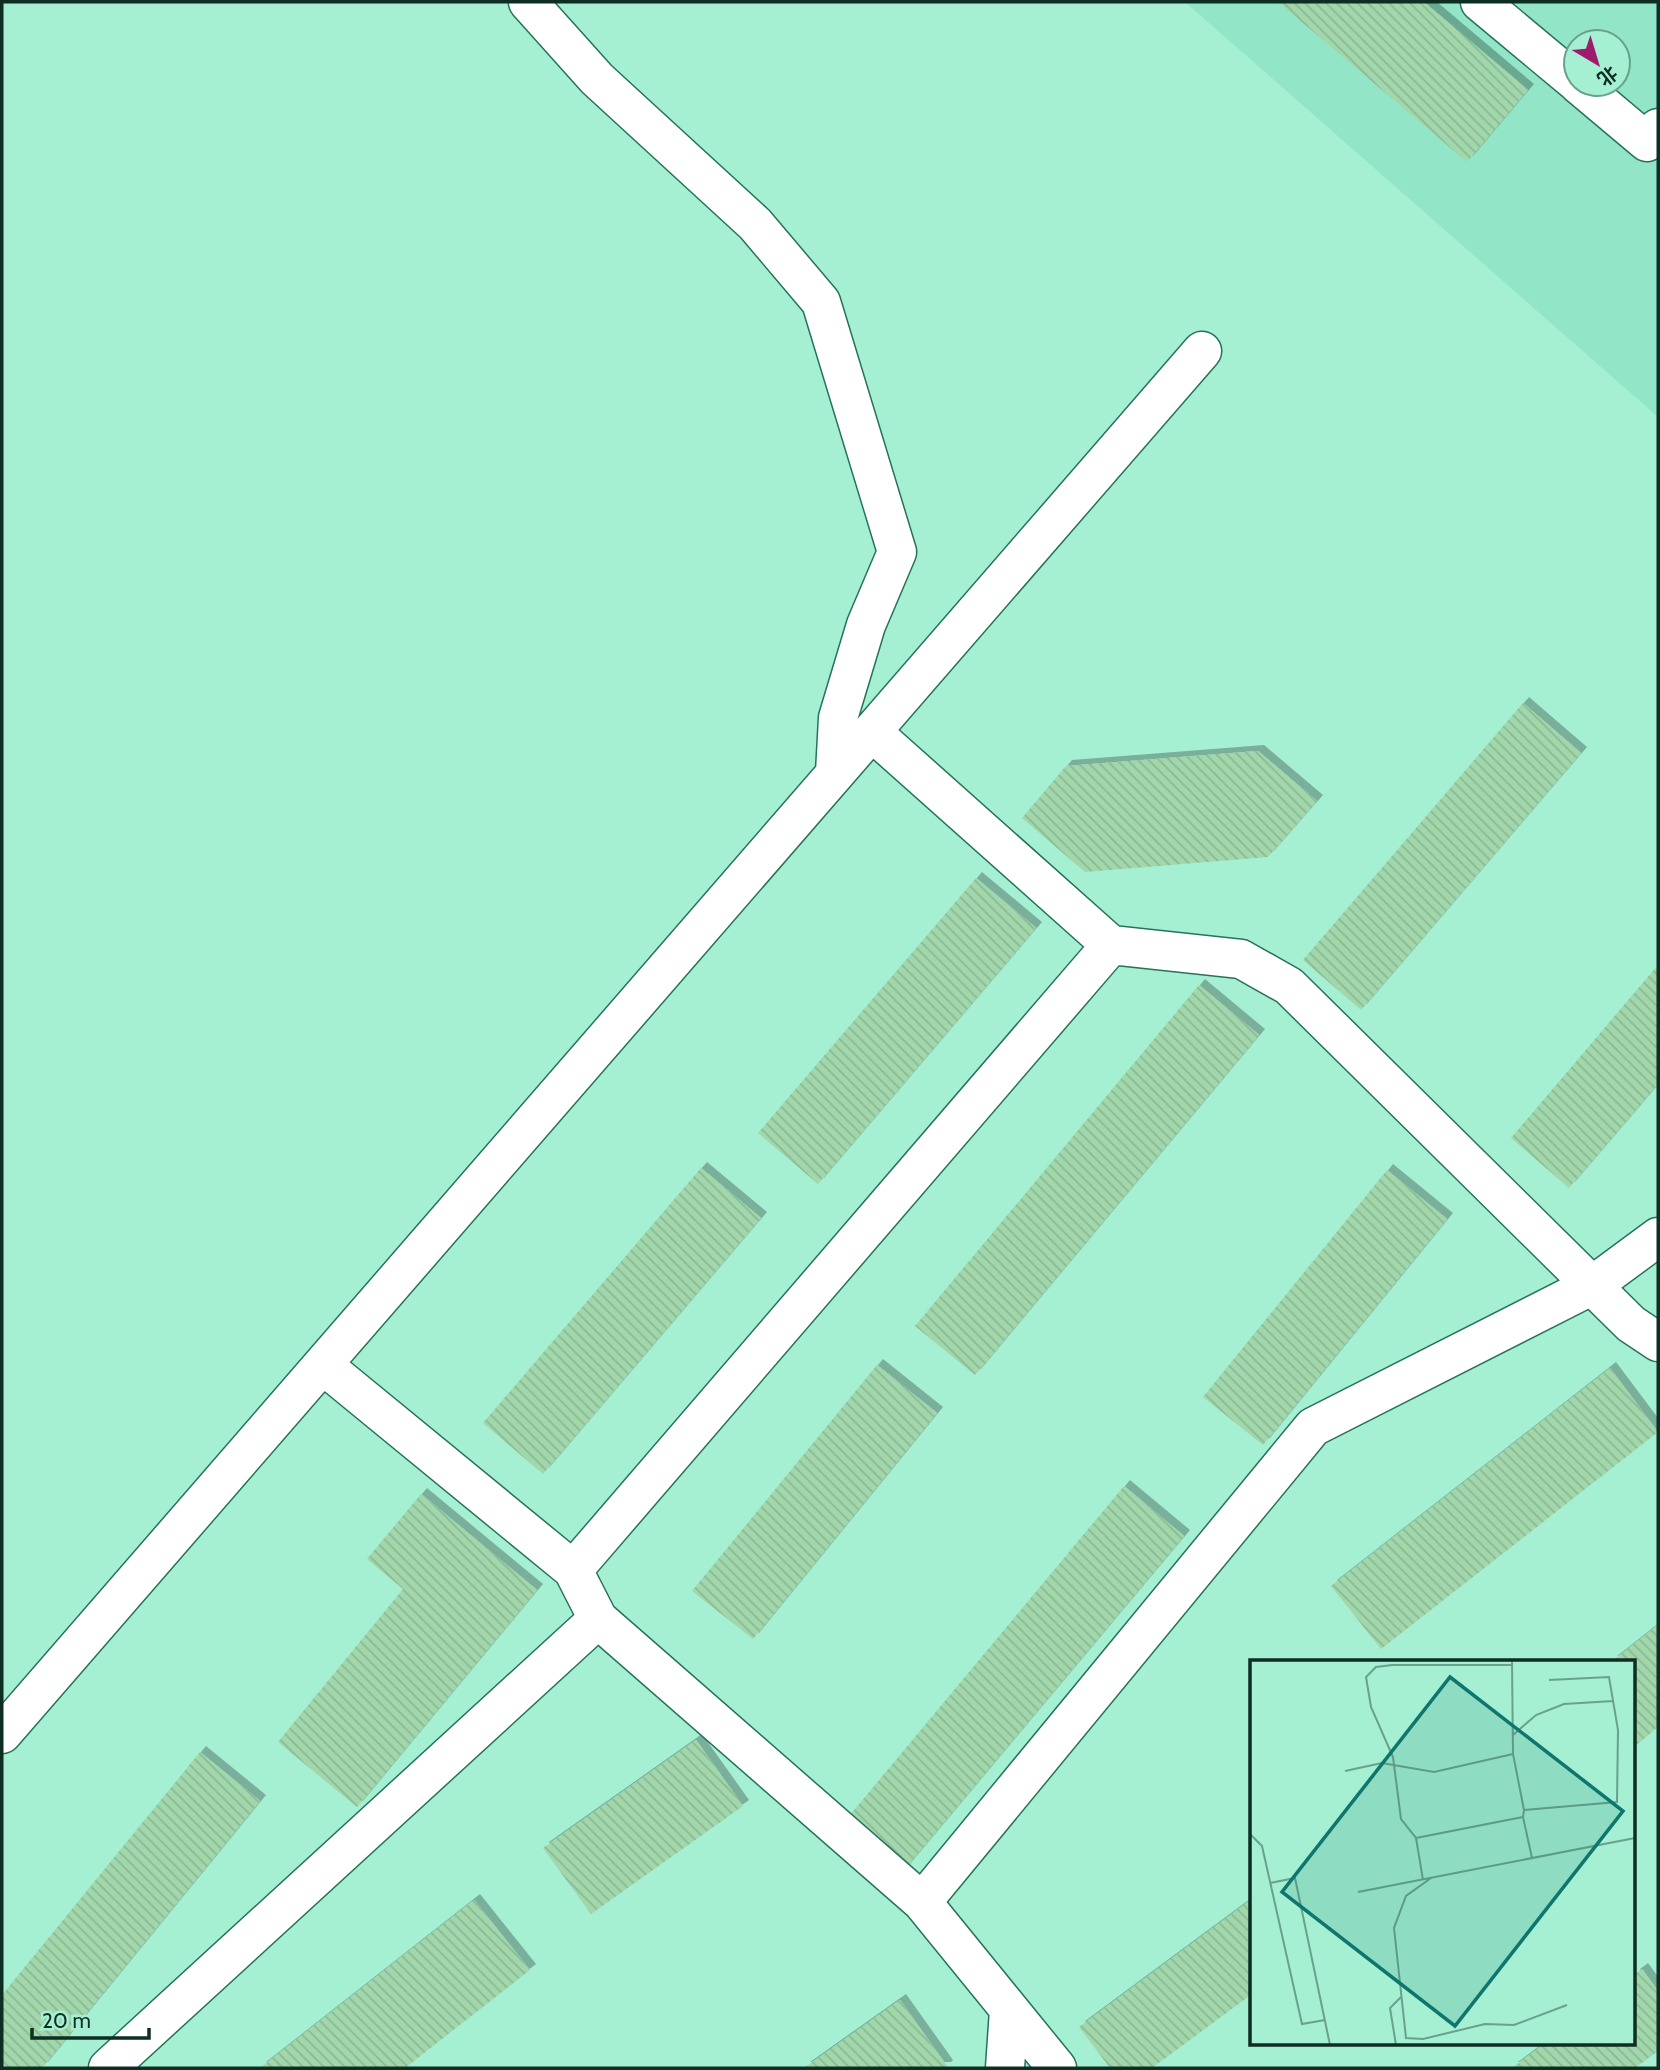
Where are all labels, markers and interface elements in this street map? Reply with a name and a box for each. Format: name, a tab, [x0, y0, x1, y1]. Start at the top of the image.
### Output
north arrow	[1562, 28, 1632, 98]
text: 北	[1593, 61, 1622, 91]
inset map	[1250, 1660, 1636, 2046]
scale bar	[32, 1996, 149, 2040]
text: 20 m	[42, 2008, 91, 2033]

